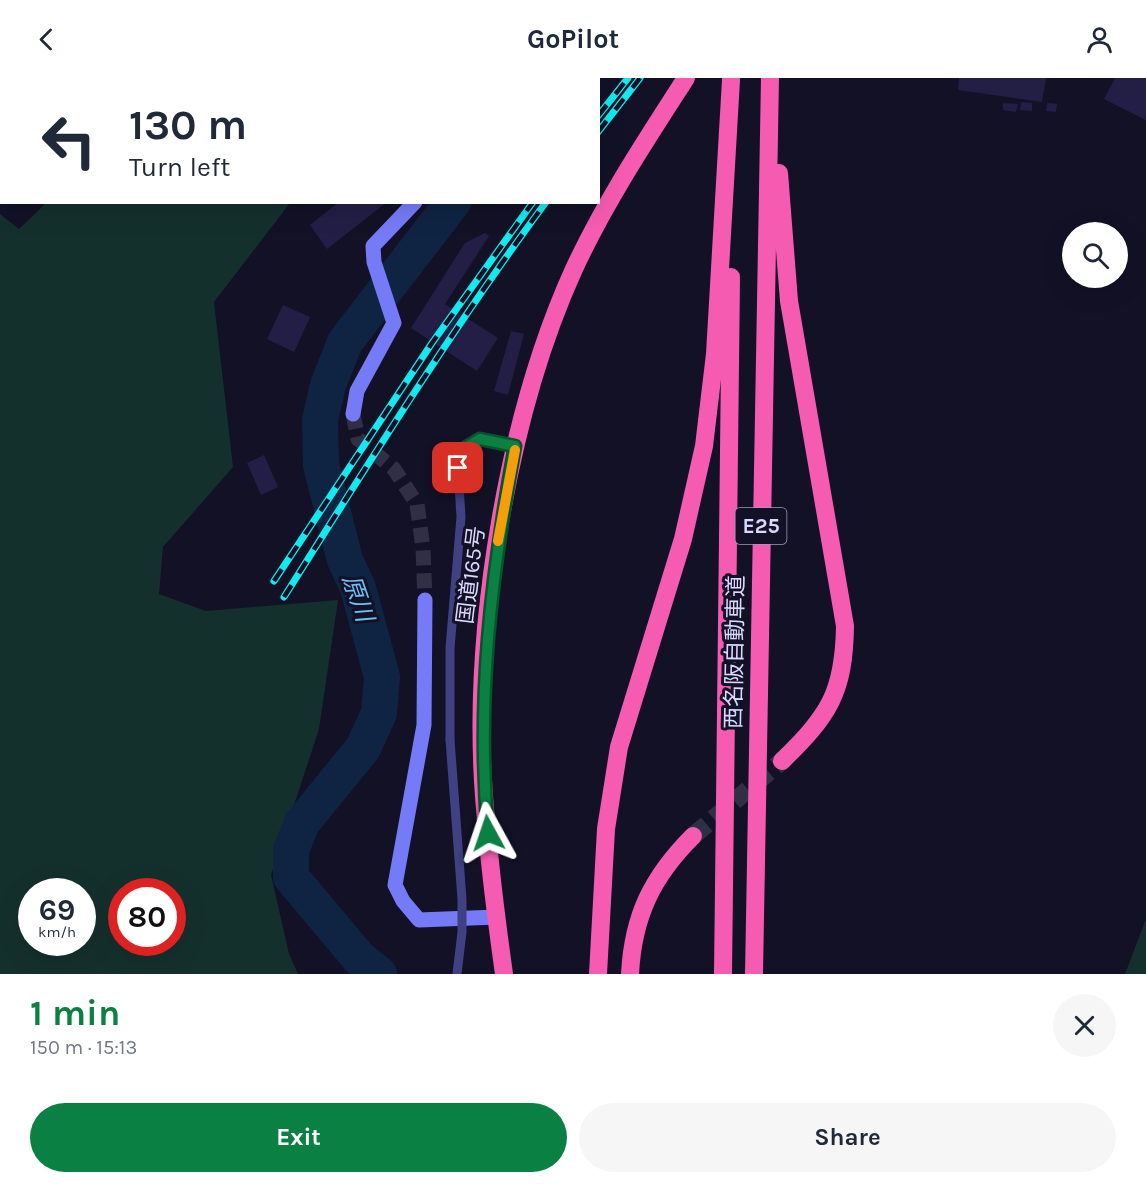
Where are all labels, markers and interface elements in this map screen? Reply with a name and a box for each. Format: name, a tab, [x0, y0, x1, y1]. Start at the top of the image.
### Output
icon: back	[30, 23, 63, 56]
text: GoPilot	[527, 23, 619, 55]
icon: person	[1083, 23, 1116, 56]
text: 130 m	[129, 100, 247, 150]
icon: left	[30, 102, 108, 180]
text: Turn left	[129, 151, 230, 183]
map controls	[1062, 222, 1128, 288]
button: search	[1062, 222, 1128, 288]
pin	[432, 442, 483, 493]
icon: arrive	[441, 451, 474, 484]
road number: E25	[736, 508, 786, 544]
street label: 国道165号	[452, 525, 490, 625]
water label: 原川	[337, 571, 380, 628]
street label: 西名阪自動車道	[721, 575, 749, 729]
position arrow	[456, 801, 520, 865]
speed limit sign: 80	[108, 878, 186, 956]
text: 69	[39, 892, 75, 928]
text: km/h	[38, 923, 76, 941]
text: 1 min	[30, 992, 120, 1034]
button: close	[1053, 994, 1116, 1057]
text: 150 m · 15:13	[30, 1036, 137, 1059]
button: Exit	[30, 1103, 567, 1172]
button: Share	[579, 1103, 1116, 1172]

